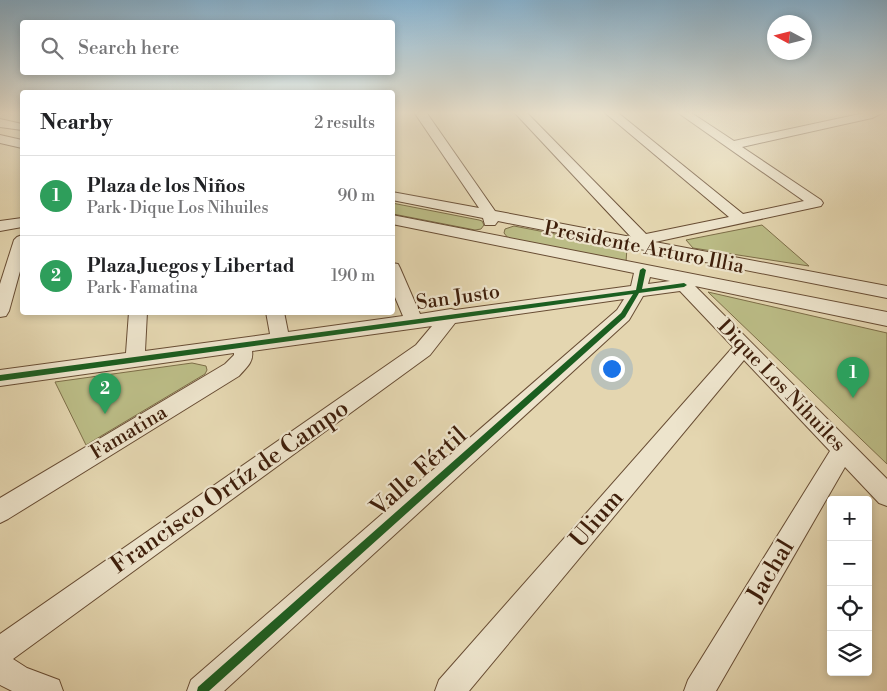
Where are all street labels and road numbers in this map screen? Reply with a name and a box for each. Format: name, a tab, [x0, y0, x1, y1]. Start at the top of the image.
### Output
street label: Presidente Arturo Illia	[542, 216, 747, 280]
street label: San Justo	[414, 280, 502, 316]
street label: Dique Los Nihuiles	[712, 315, 850, 457]
street label: Francisco Ortíz de Campo	[105, 393, 355, 581]
street label: Famatina	[86, 400, 173, 466]
street label: Valle Fértil	[364, 421, 473, 524]
street label: Ulium	[564, 484, 630, 554]
street label: Jachal	[740, 534, 801, 609]

